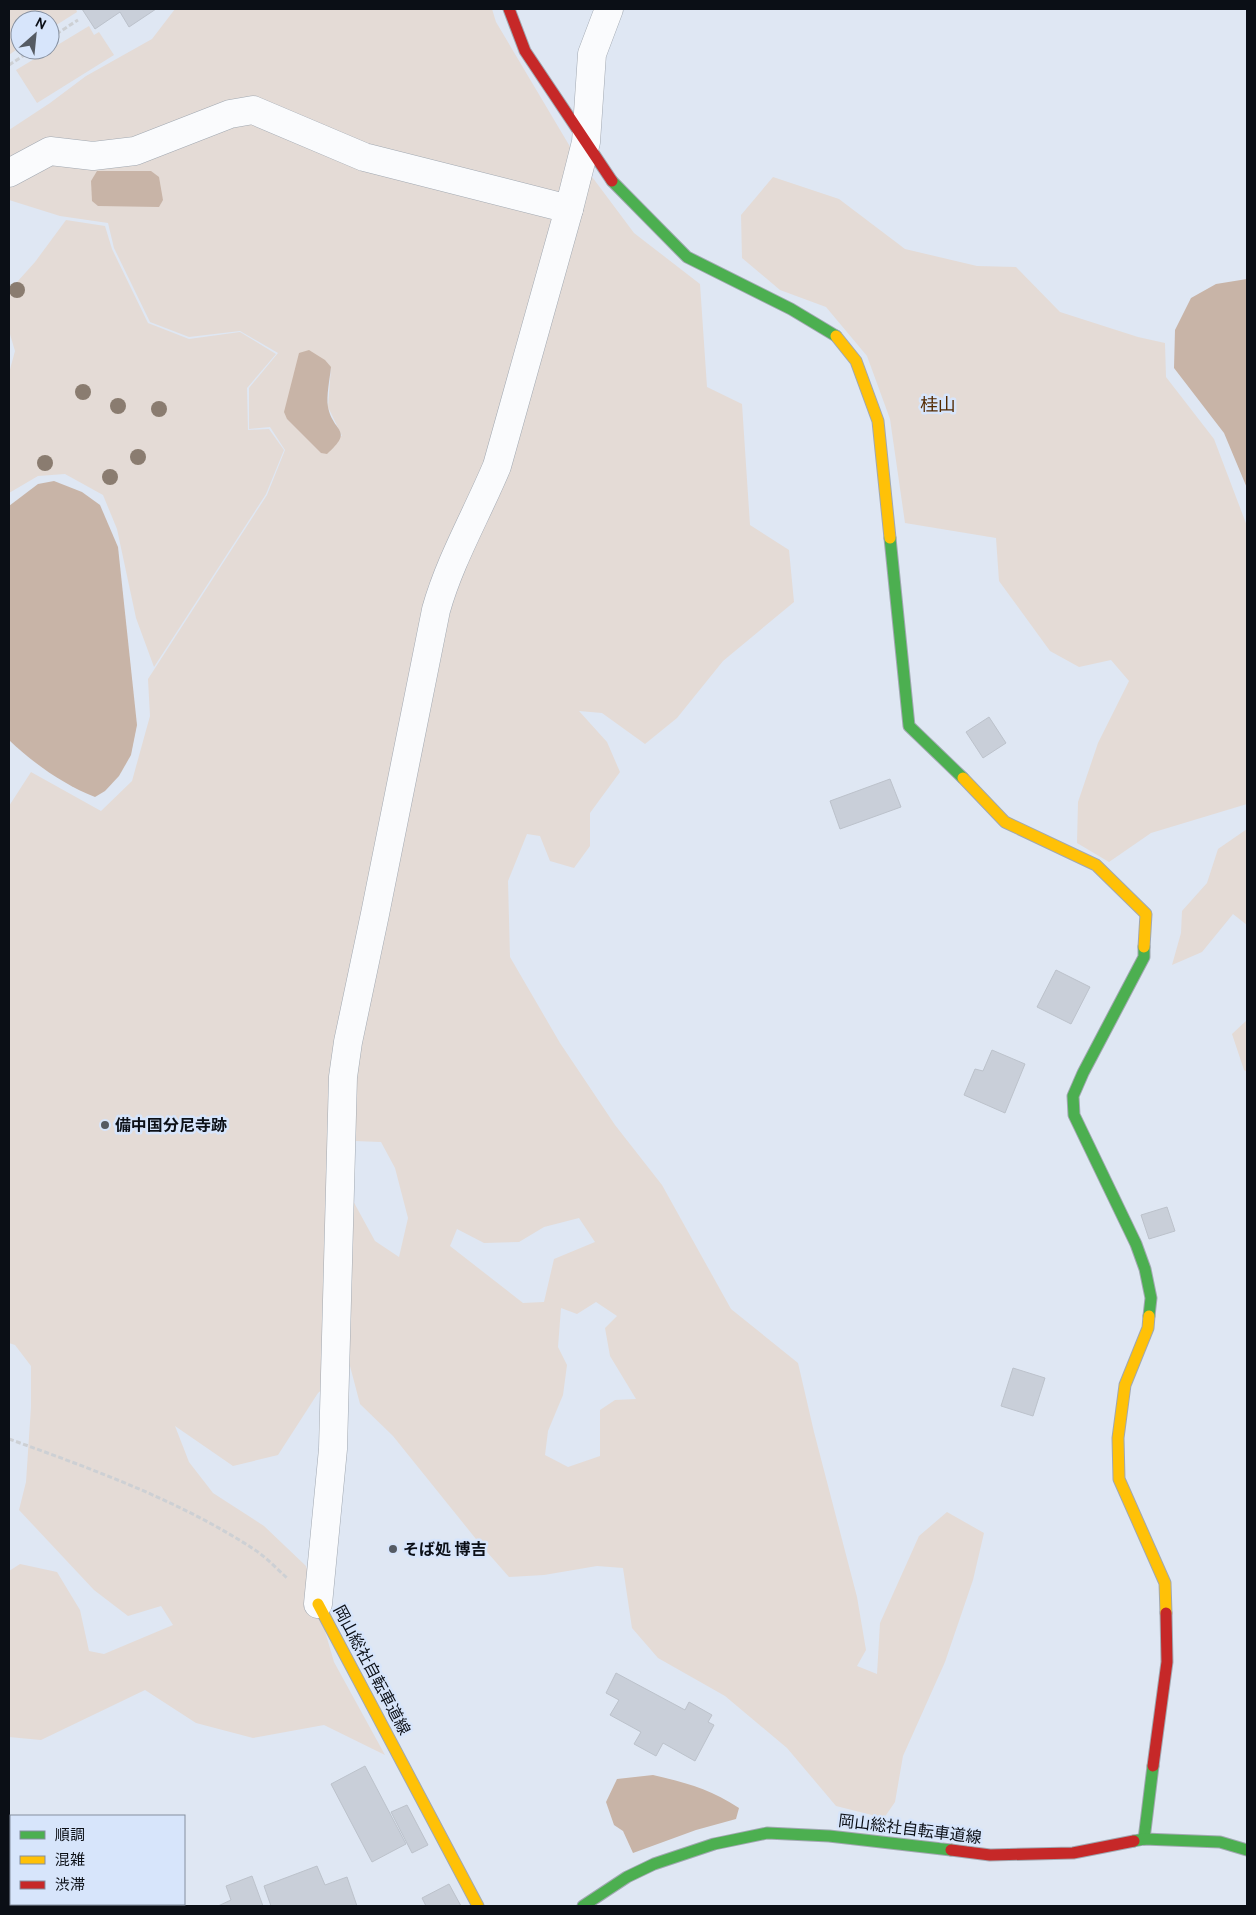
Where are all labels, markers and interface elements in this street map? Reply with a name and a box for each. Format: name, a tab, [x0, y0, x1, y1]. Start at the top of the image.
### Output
north arrow	[10, 10, 60, 60]
text: N	[32, 13, 49, 34]
district label: 桂山	[920, 394, 956, 416]
place label: 備中国分尼寺跡	[115, 1116, 227, 1135]
marker: 備中国分尼寺跡	[99, 1119, 111, 1131]
place label: そば処 博吉	[403, 1540, 487, 1559]
marker: そば処 博吉	[387, 1543, 399, 1555]
street label: 岡山総社自転車道線	[330, 1602, 414, 1738]
street label: 岡山総社自転車道線	[837, 1811, 983, 1847]
legend	[10, 1815, 185, 1905]
text: 順調	[55, 1826, 85, 1844]
text: 混雑	[55, 1851, 85, 1869]
text: 渋滞	[55, 1876, 85, 1894]

